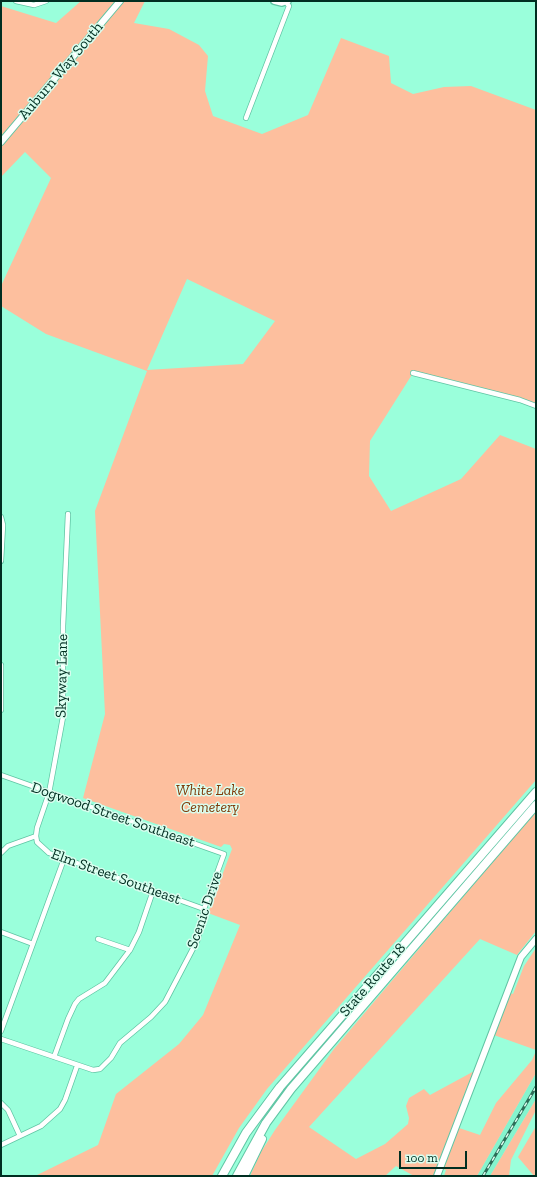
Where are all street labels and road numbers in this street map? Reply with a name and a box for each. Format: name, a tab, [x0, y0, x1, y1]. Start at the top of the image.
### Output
street label: Auburn Way South	[15, 18, 107, 124]
street label: Skyway Lane	[52, 634, 72, 718]
street label: Dogwood Street Southeast	[29, 778, 197, 852]
street label: Elm Street Southeast	[49, 845, 183, 909]
street label: Scenic Drive	[183, 869, 227, 951]
street label: State Route 18	[336, 939, 410, 1021]

